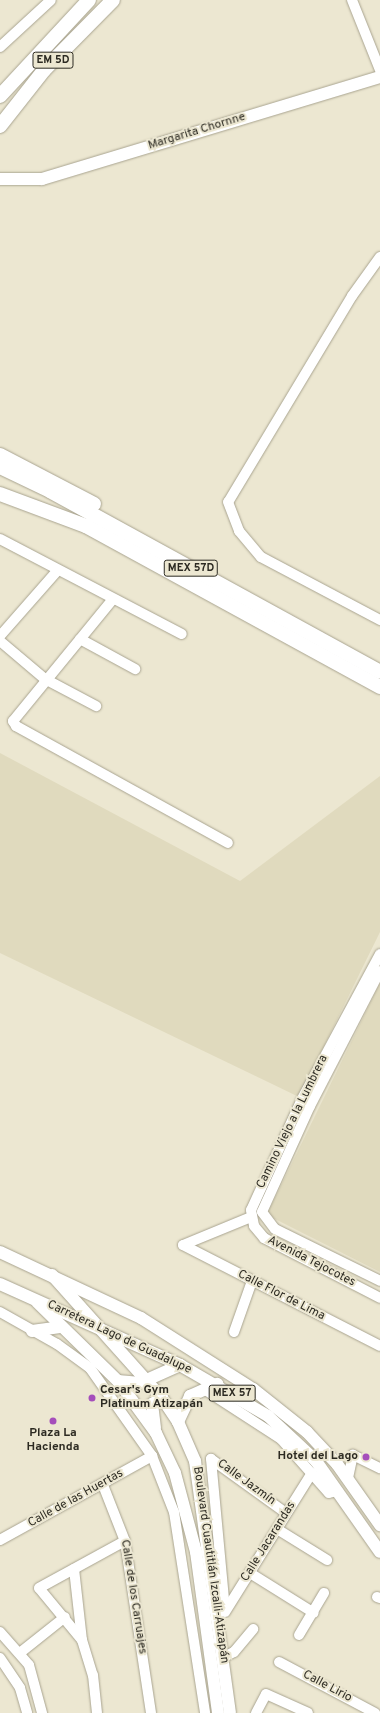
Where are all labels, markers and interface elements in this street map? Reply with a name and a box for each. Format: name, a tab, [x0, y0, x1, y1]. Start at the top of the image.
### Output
road number: EM 5D	[32, 51, 74, 69]
street label: Margarita Chornne	[147, 110, 247, 154]
road number: MEX 57D	[163, 559, 219, 577]
street label: Camino Viejo a la Lumbrera	[254, 1053, 332, 1191]
street label: Avenida Tejocotes	[264, 1234, 358, 1290]
street label: Calle Flor de Lima	[235, 1268, 327, 1324]
street label: Carretera Lago de Guadalupe	[45, 1298, 193, 1378]
place label: Cesar's Gym Platinum Atizapán	[100, 1384, 204, 1412]
road number: MEX 57	[208, 1384, 256, 1402]
marker: Cesar's Gym Platinum Atizapán	[87, 1393, 97, 1403]
marker: Plaza La Hacienda	[48, 1416, 58, 1426]
place label: Plaza La Hacienda	[27, 1427, 79, 1455]
place label: Hotel del Lago	[278, 1450, 358, 1464]
marker: Hotel del Lago	[361, 1452, 371, 1462]
street label: Calle Jazmín	[214, 1457, 278, 1509]
street label: Boulevard Cuautitlán Izcalli-Atizapán	[189, 1466, 231, 1664]
street label: Calle de las Huertas	[26, 1467, 126, 1531]
street label: Calle Jacarandas	[239, 1499, 299, 1585]
street label: Calle de los Carruajes	[117, 1539, 149, 1655]
street label: Calle Lirio	[300, 1668, 354, 1706]

